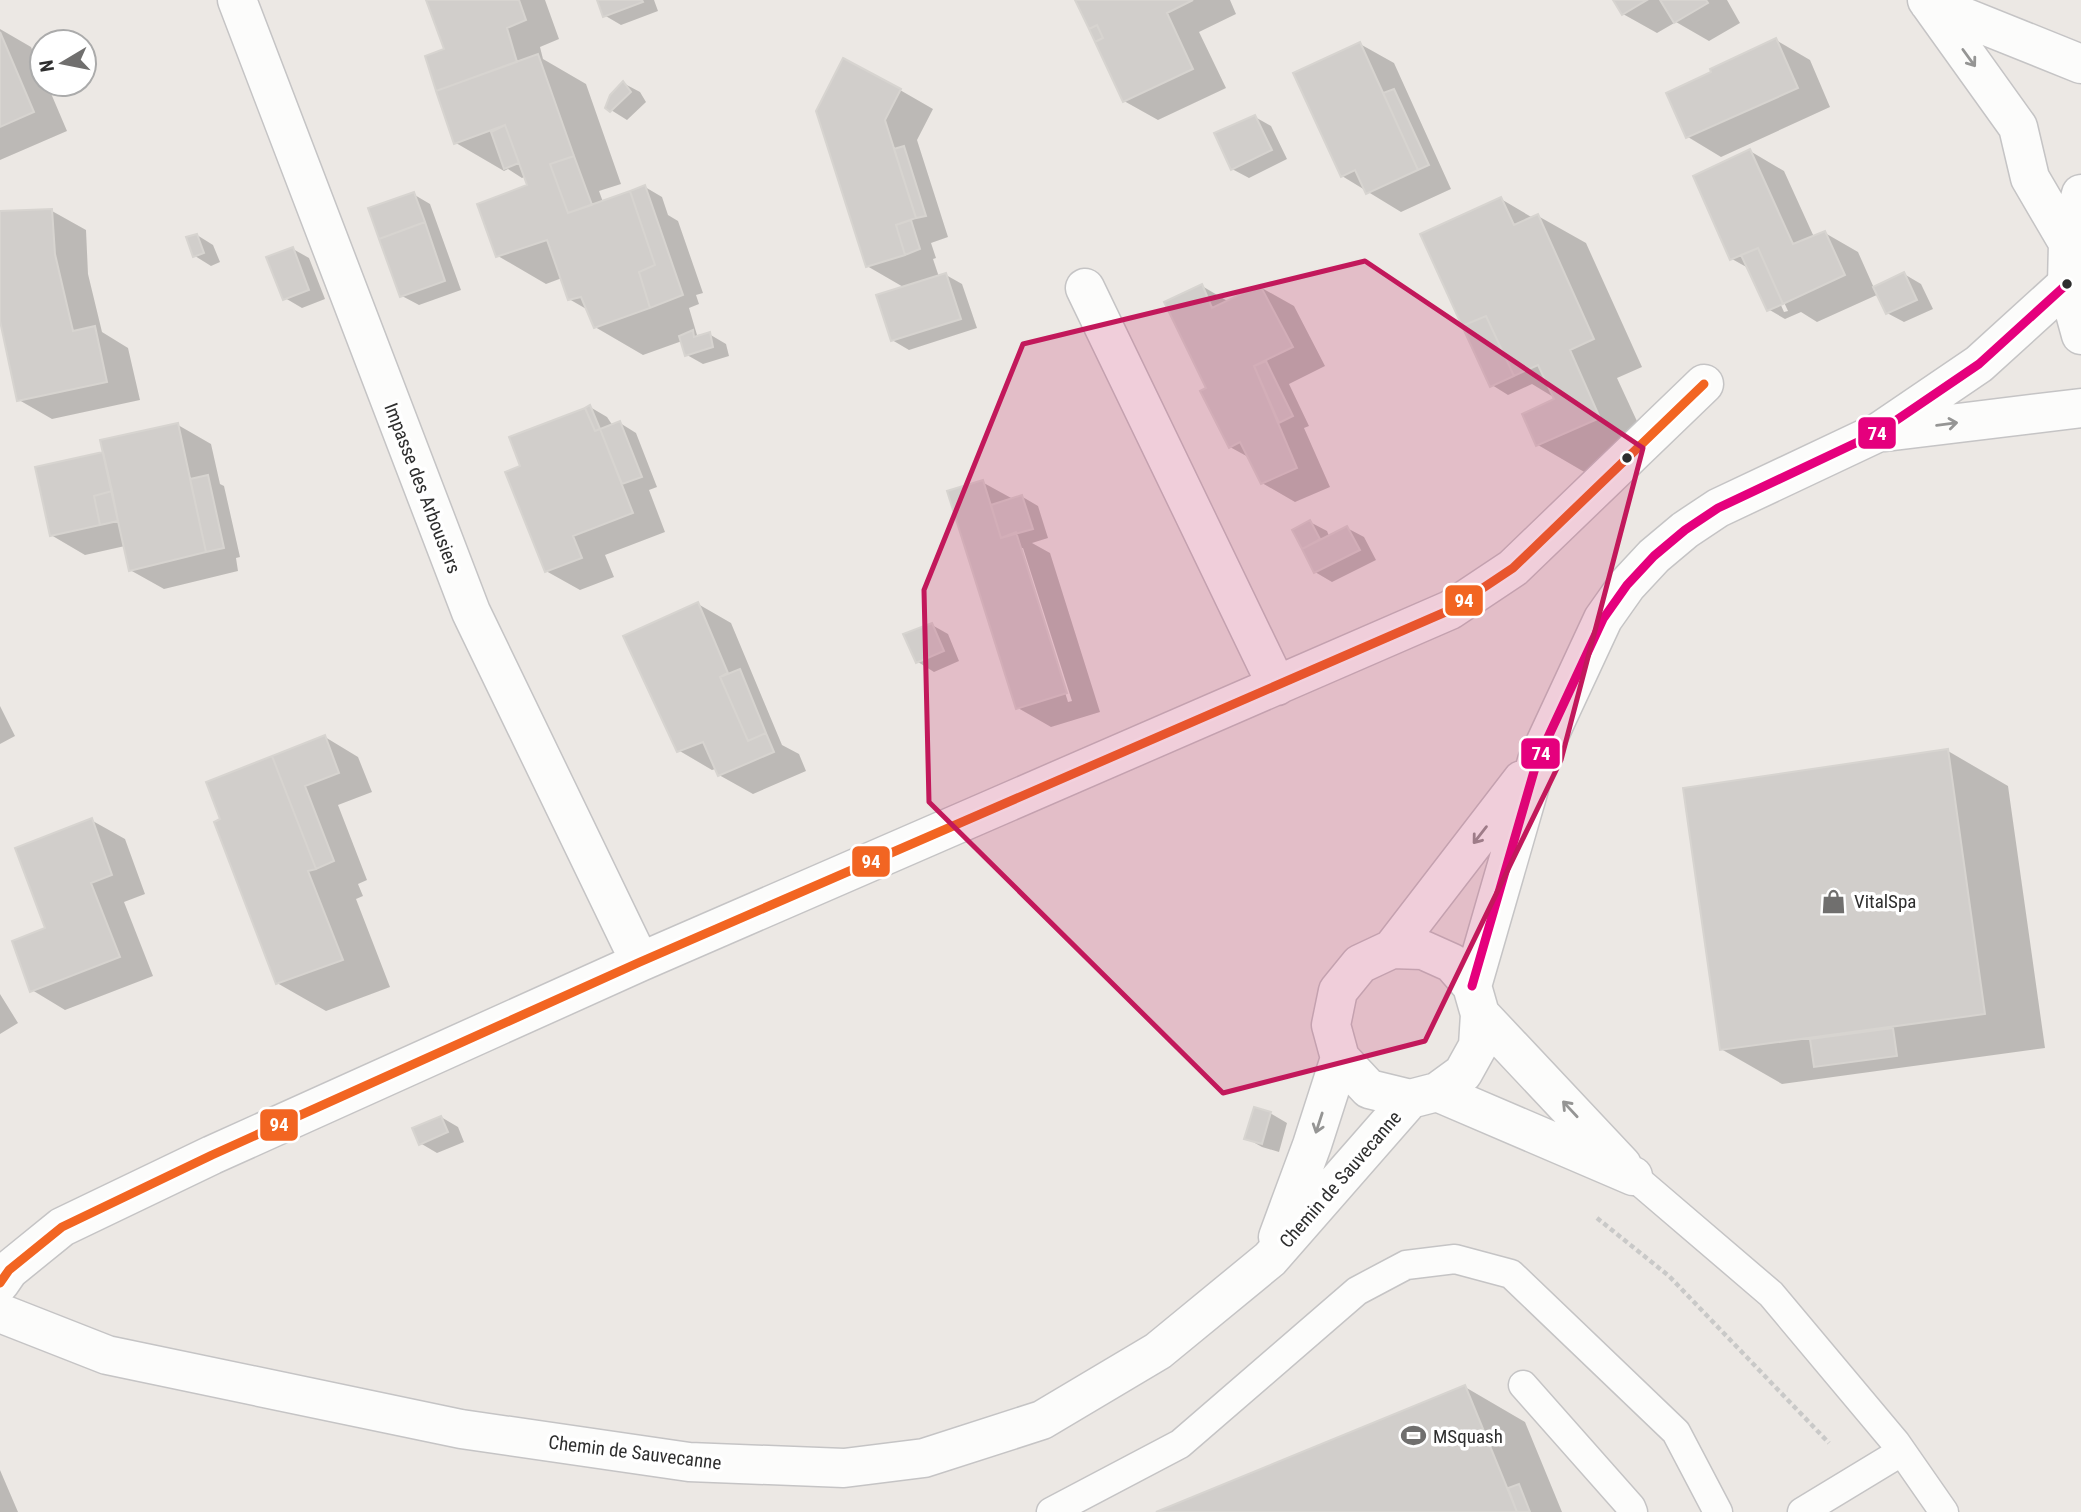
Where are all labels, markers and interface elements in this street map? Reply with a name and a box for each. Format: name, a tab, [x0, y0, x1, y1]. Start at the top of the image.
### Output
north arrow	[28, 28, 98, 98]
one-way arrow	[1961, 48, 1976, 67]
text: N	[34, 58, 59, 74]
unlabelled marker	[2060, 277, 2074, 291]
street label: Impasse des Arbousiers	[379, 400, 466, 577]
line badge: 74	[1857, 416, 1897, 450]
one-way arrow	[1935, 418, 1958, 431]
text: 74	[1867, 422, 1887, 445]
unlabelled marker	[1620, 451, 1634, 465]
line badge: 94	[1444, 584, 1484, 617]
text: 94	[1454, 589, 1474, 612]
line badge: 74	[1520, 737, 1561, 770]
text: 74	[1531, 742, 1551, 765]
one-way arrow	[1473, 825, 1488, 844]
line badge: 94	[851, 845, 891, 878]
text: 94	[861, 850, 881, 873]
shop icon: VitalSpa	[1820, 887, 1848, 915]
place label: VitalSpa	[1854, 890, 1916, 913]
one-way arrow	[1562, 1100, 1578, 1118]
street label: Chemin de Sauvecanne	[1275, 1106, 1406, 1253]
line badge: 94	[259, 1108, 299, 1142]
one-way arrow	[1312, 1112, 1324, 1134]
text: 94	[269, 1113, 289, 1136]
sports icon: MSquash	[1399, 1422, 1427, 1450]
place label: MSquash	[1433, 1425, 1503, 1448]
street label: Chemin de Sauvecanne	[547, 1430, 723, 1475]

